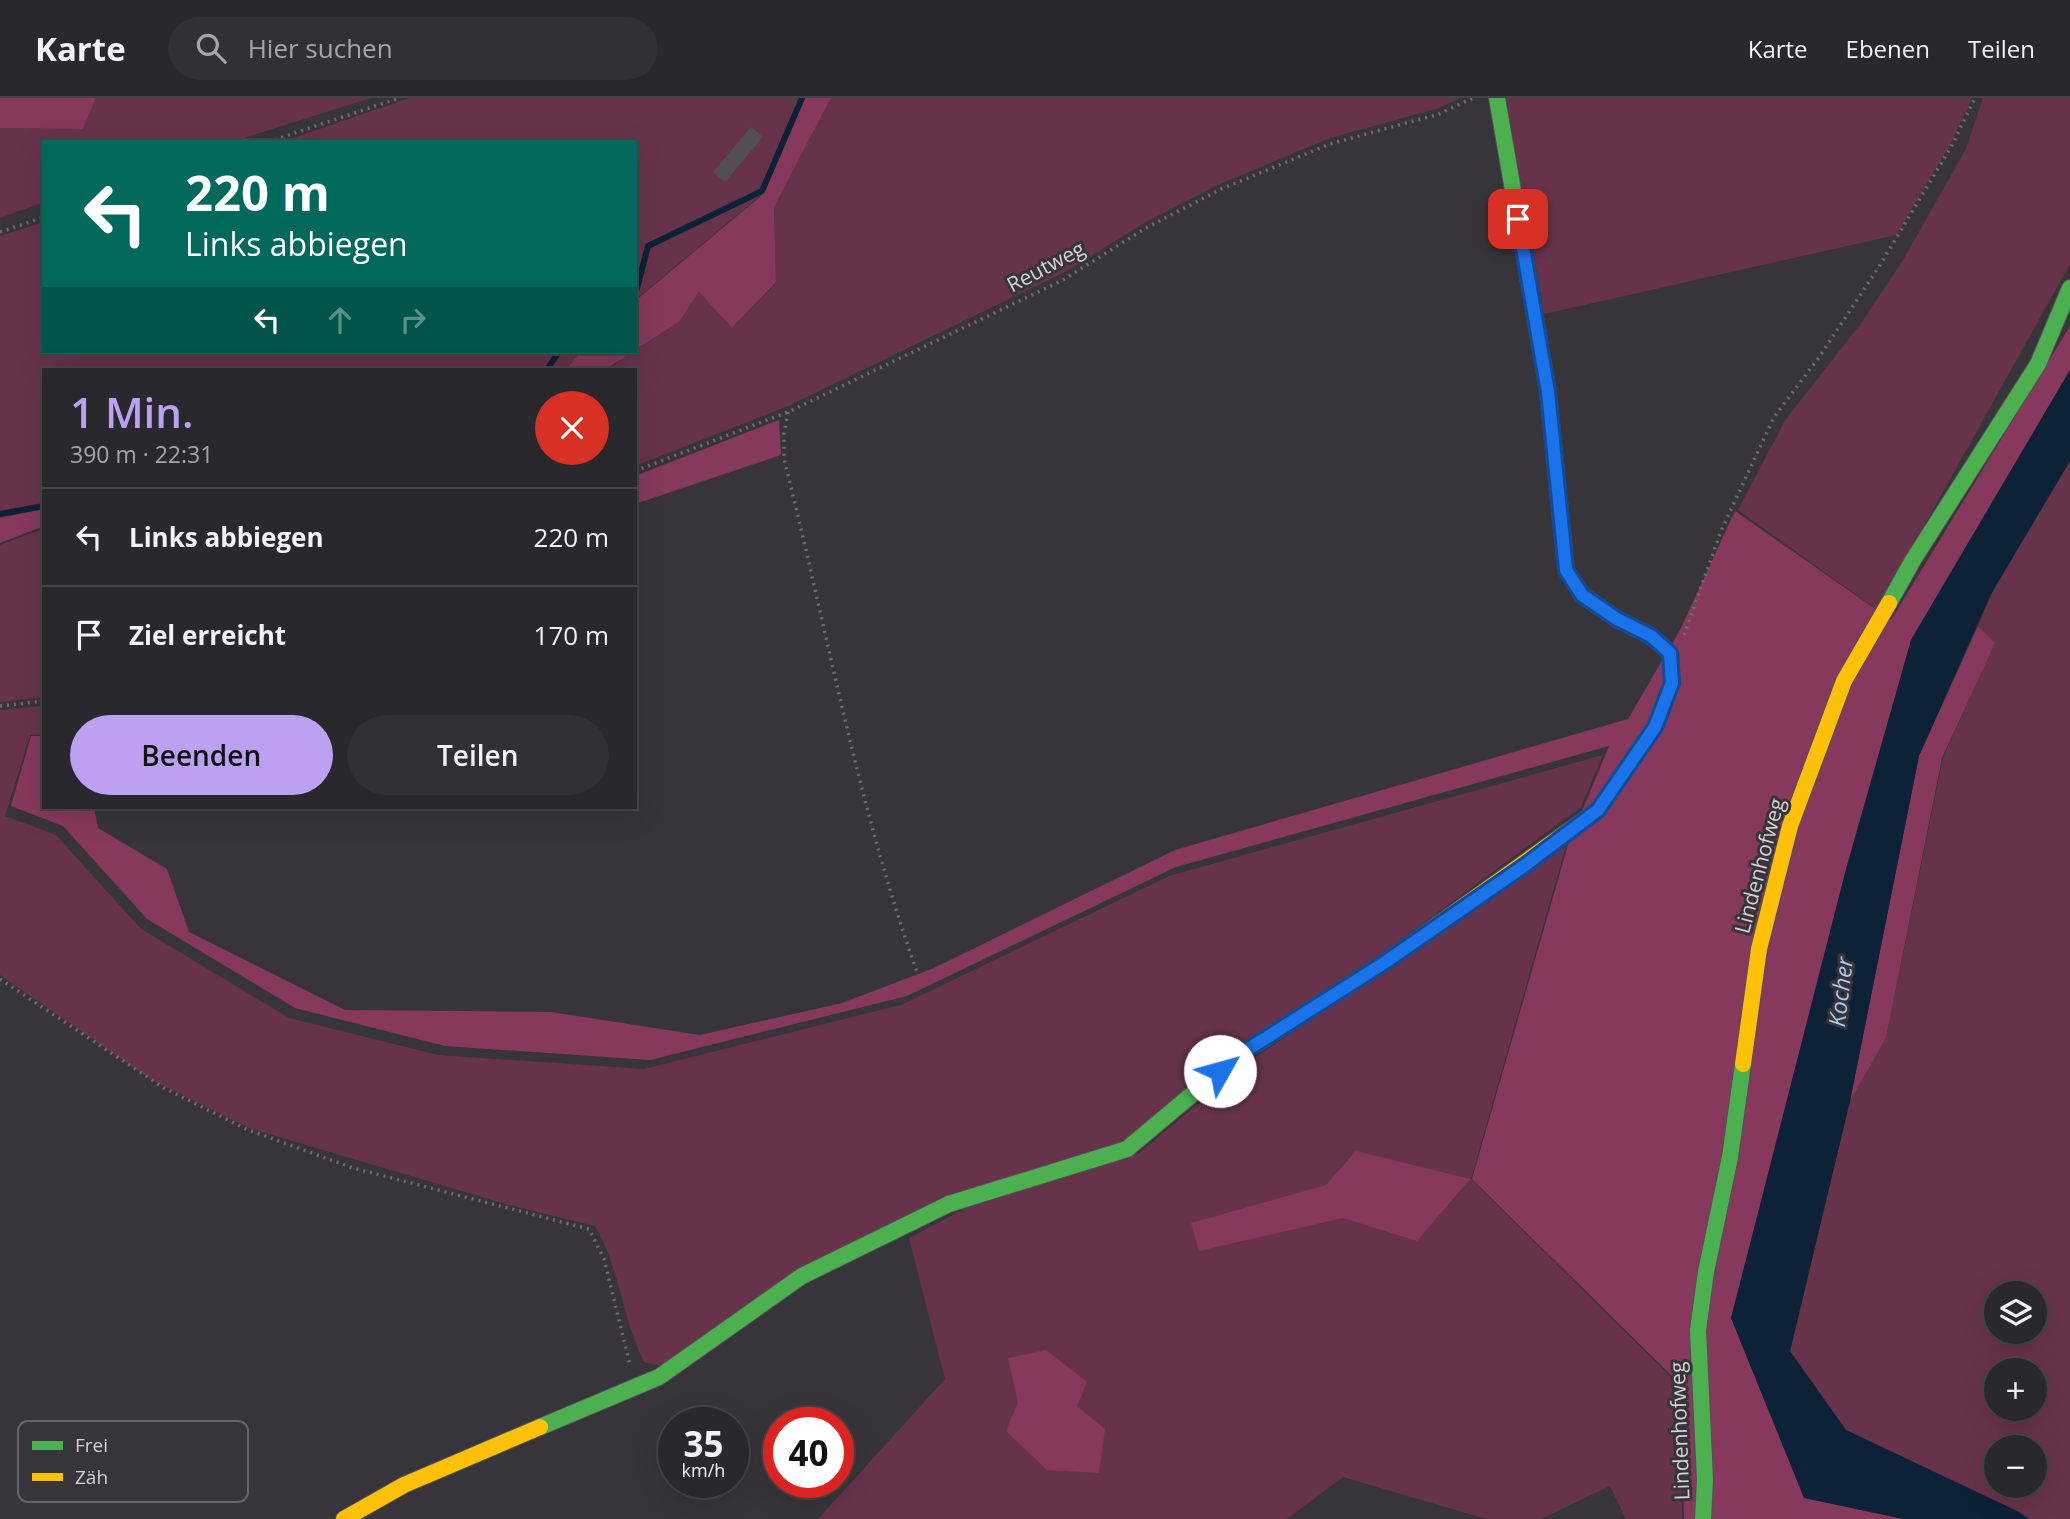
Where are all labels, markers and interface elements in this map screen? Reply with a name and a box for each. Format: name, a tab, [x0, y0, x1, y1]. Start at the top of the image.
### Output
search box	[168, 17, 658, 80]
text: Karte	[35, 26, 126, 71]
icon: search	[192, 29, 230, 67]
text: Hier suchen	[248, 30, 393, 66]
text: Karte	[1748, 32, 1808, 65]
text: Ebenen	[1846, 32, 1930, 65]
text: Teilen	[1968, 32, 2035, 65]
text: 220 m	[185, 159, 330, 225]
icon: left	[70, 168, 161, 259]
pin	[1488, 189, 1548, 249]
icon: arrive	[1499, 200, 1537, 238]
text: Links abbiegen	[185, 222, 408, 265]
street label: Reutweg	[1002, 234, 1089, 298]
icon: left	[248, 301, 286, 339]
icon: ahead	[321, 301, 359, 339]
icon: right	[394, 301, 432, 339]
text: 1 Min.	[70, 383, 194, 440]
button: close	[535, 391, 609, 465]
text: 390 m · 22:31	[70, 438, 213, 470]
icon: left	[70, 518, 108, 556]
text: Links abbiegen	[129, 519, 324, 555]
text: 220 m	[534, 519, 609, 555]
icon: arrive	[70, 616, 108, 654]
text: Ziel erreicht	[129, 617, 286, 653]
text: 170 m	[534, 617, 609, 653]
button: Beenden	[70, 715, 333, 795]
button: Teilen	[347, 715, 609, 795]
street label: Lindenhofweg	[1728, 795, 1791, 936]
water label: Kocher	[1820, 954, 1860, 1029]
position arrow	[1183, 1034, 1257, 1108]
map controls	[1984, 1281, 2047, 1498]
button: layers	[1984, 1281, 2047, 1344]
button: +	[1984, 1358, 2047, 1421]
street label: Lindenhofweg	[1663, 1361, 1695, 1501]
speed limit sign: 40	[763, 1407, 854, 1498]
text: 35	[683, 1420, 724, 1467]
legend	[18, 1421, 248, 1502]
text: Frei	[75, 1432, 108, 1458]
button: −	[1984, 1435, 2047, 1498]
text: km/h	[682, 1458, 725, 1482]
text: Zäh	[75, 1464, 108, 1490]

